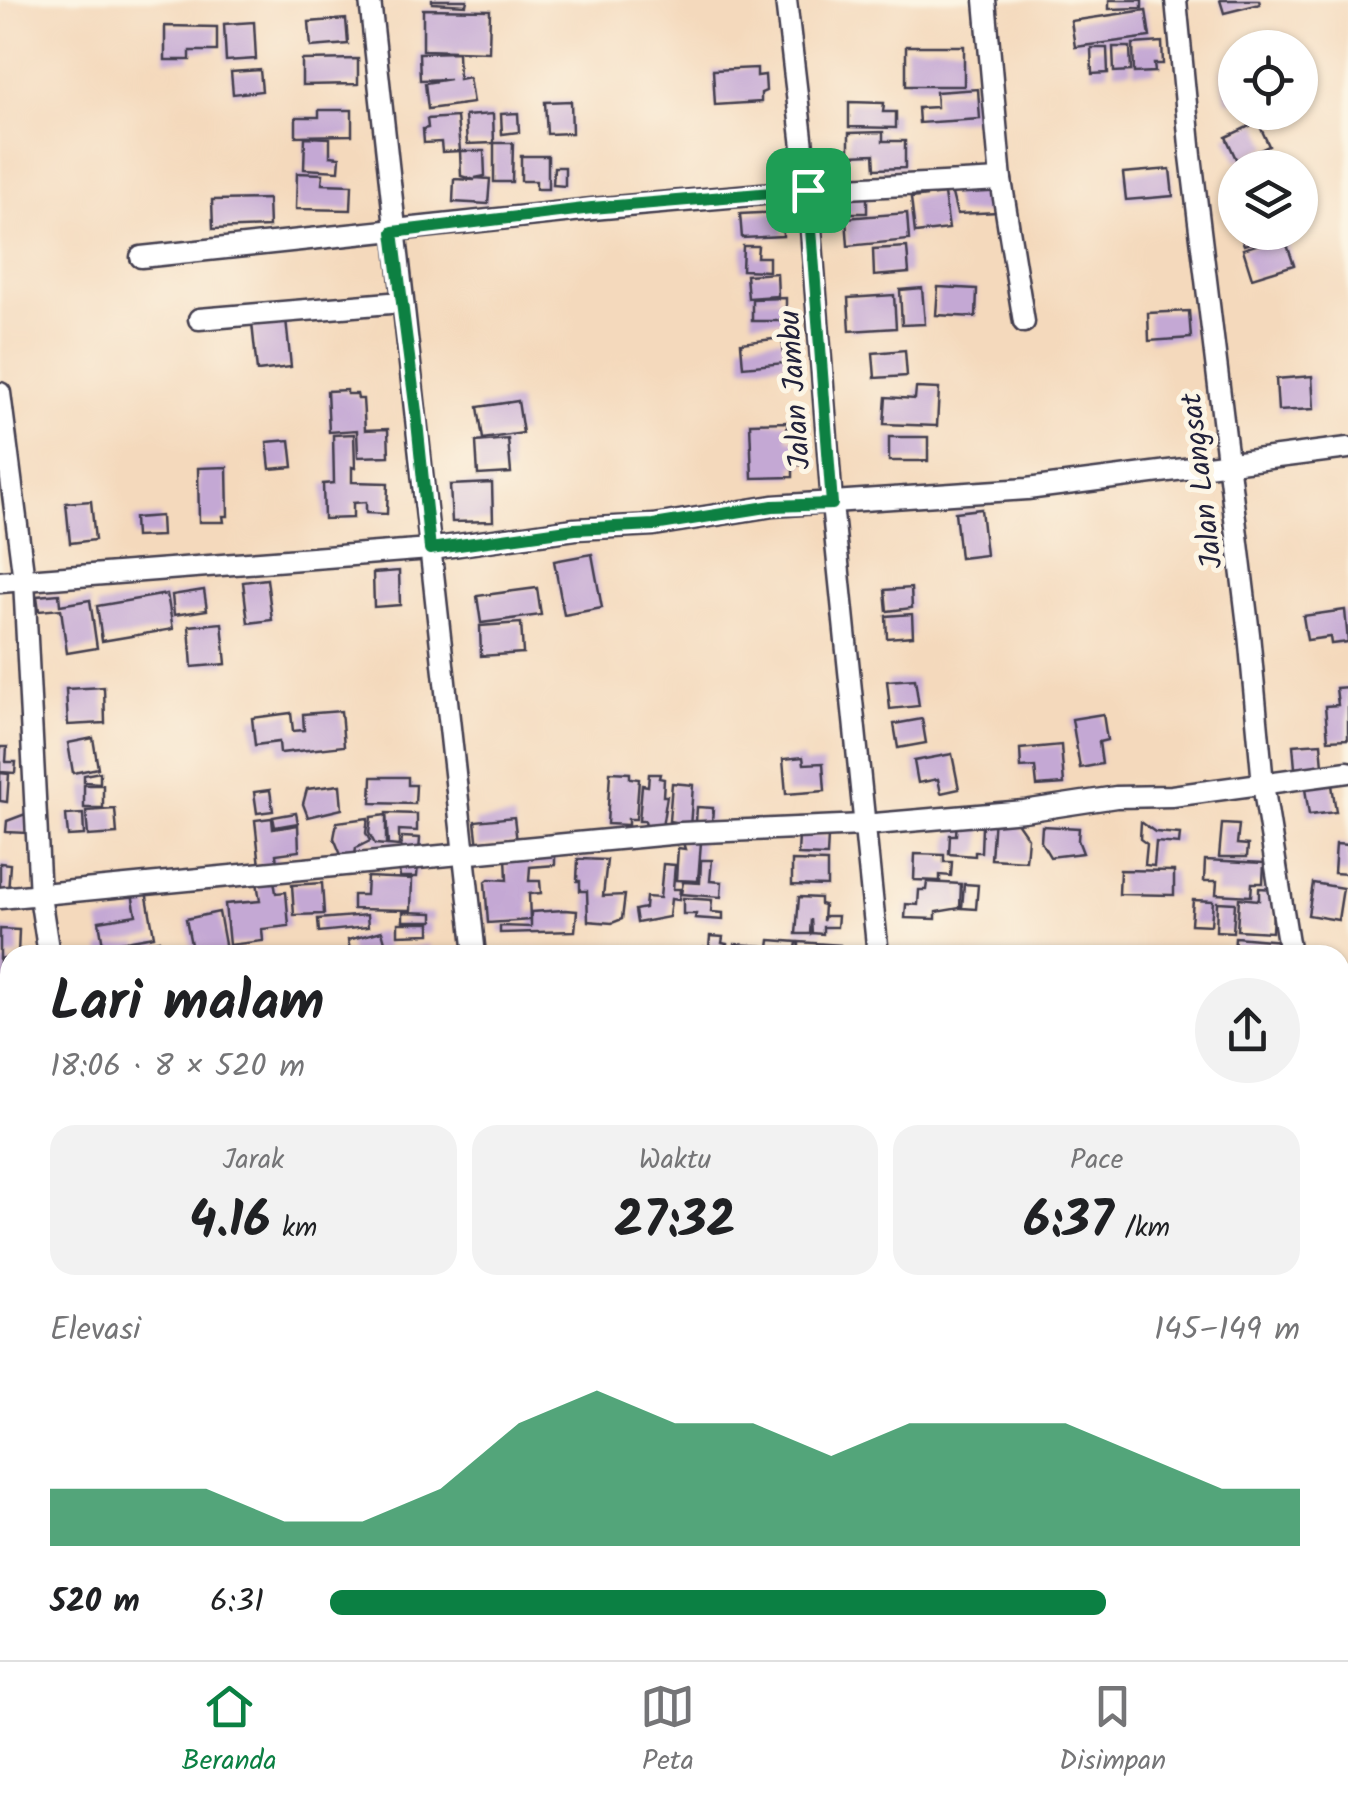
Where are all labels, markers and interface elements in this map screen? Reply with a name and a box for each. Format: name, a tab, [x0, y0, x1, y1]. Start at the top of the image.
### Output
map controls	[1218, 30, 1318, 250]
button: locate	[1218, 30, 1318, 130]
pin	[766, 148, 851, 233]
button: layers	[1218, 150, 1318, 250]
icon: arrive	[781, 163, 836, 218]
street label: Jalan Jambu	[766, 309, 826, 471]
street label: Jalan Langsat	[1168, 390, 1238, 571]
text: Lari malam	[50, 961, 324, 1048]
button: share	[1195, 978, 1300, 1083]
text: 18:06 · 8 × 520 m	[50, 1042, 305, 1093]
text: Jarak	[222, 1138, 284, 1183]
text: Waktu	[639, 1138, 711, 1183]
text: Pace	[1070, 1138, 1123, 1183]
text: 4.16	[189, 1183, 271, 1263]
text: 27:32	[614, 1183, 736, 1263]
text: 6:37	[1023, 1183, 1114, 1263]
text: km	[271, 1206, 317, 1251]
text: /km	[1114, 1206, 1170, 1251]
text: Elevasi	[50, 1305, 141, 1356]
text: 145–149 m	[1154, 1305, 1300, 1356]
text: 520 m	[50, 1577, 140, 1628]
text: 6:31	[210, 1577, 264, 1628]
tab: Beranda	[182, 1679, 277, 1784]
tab: Peta	[640, 1679, 695, 1784]
tab: Disimpan	[1059, 1679, 1166, 1784]

